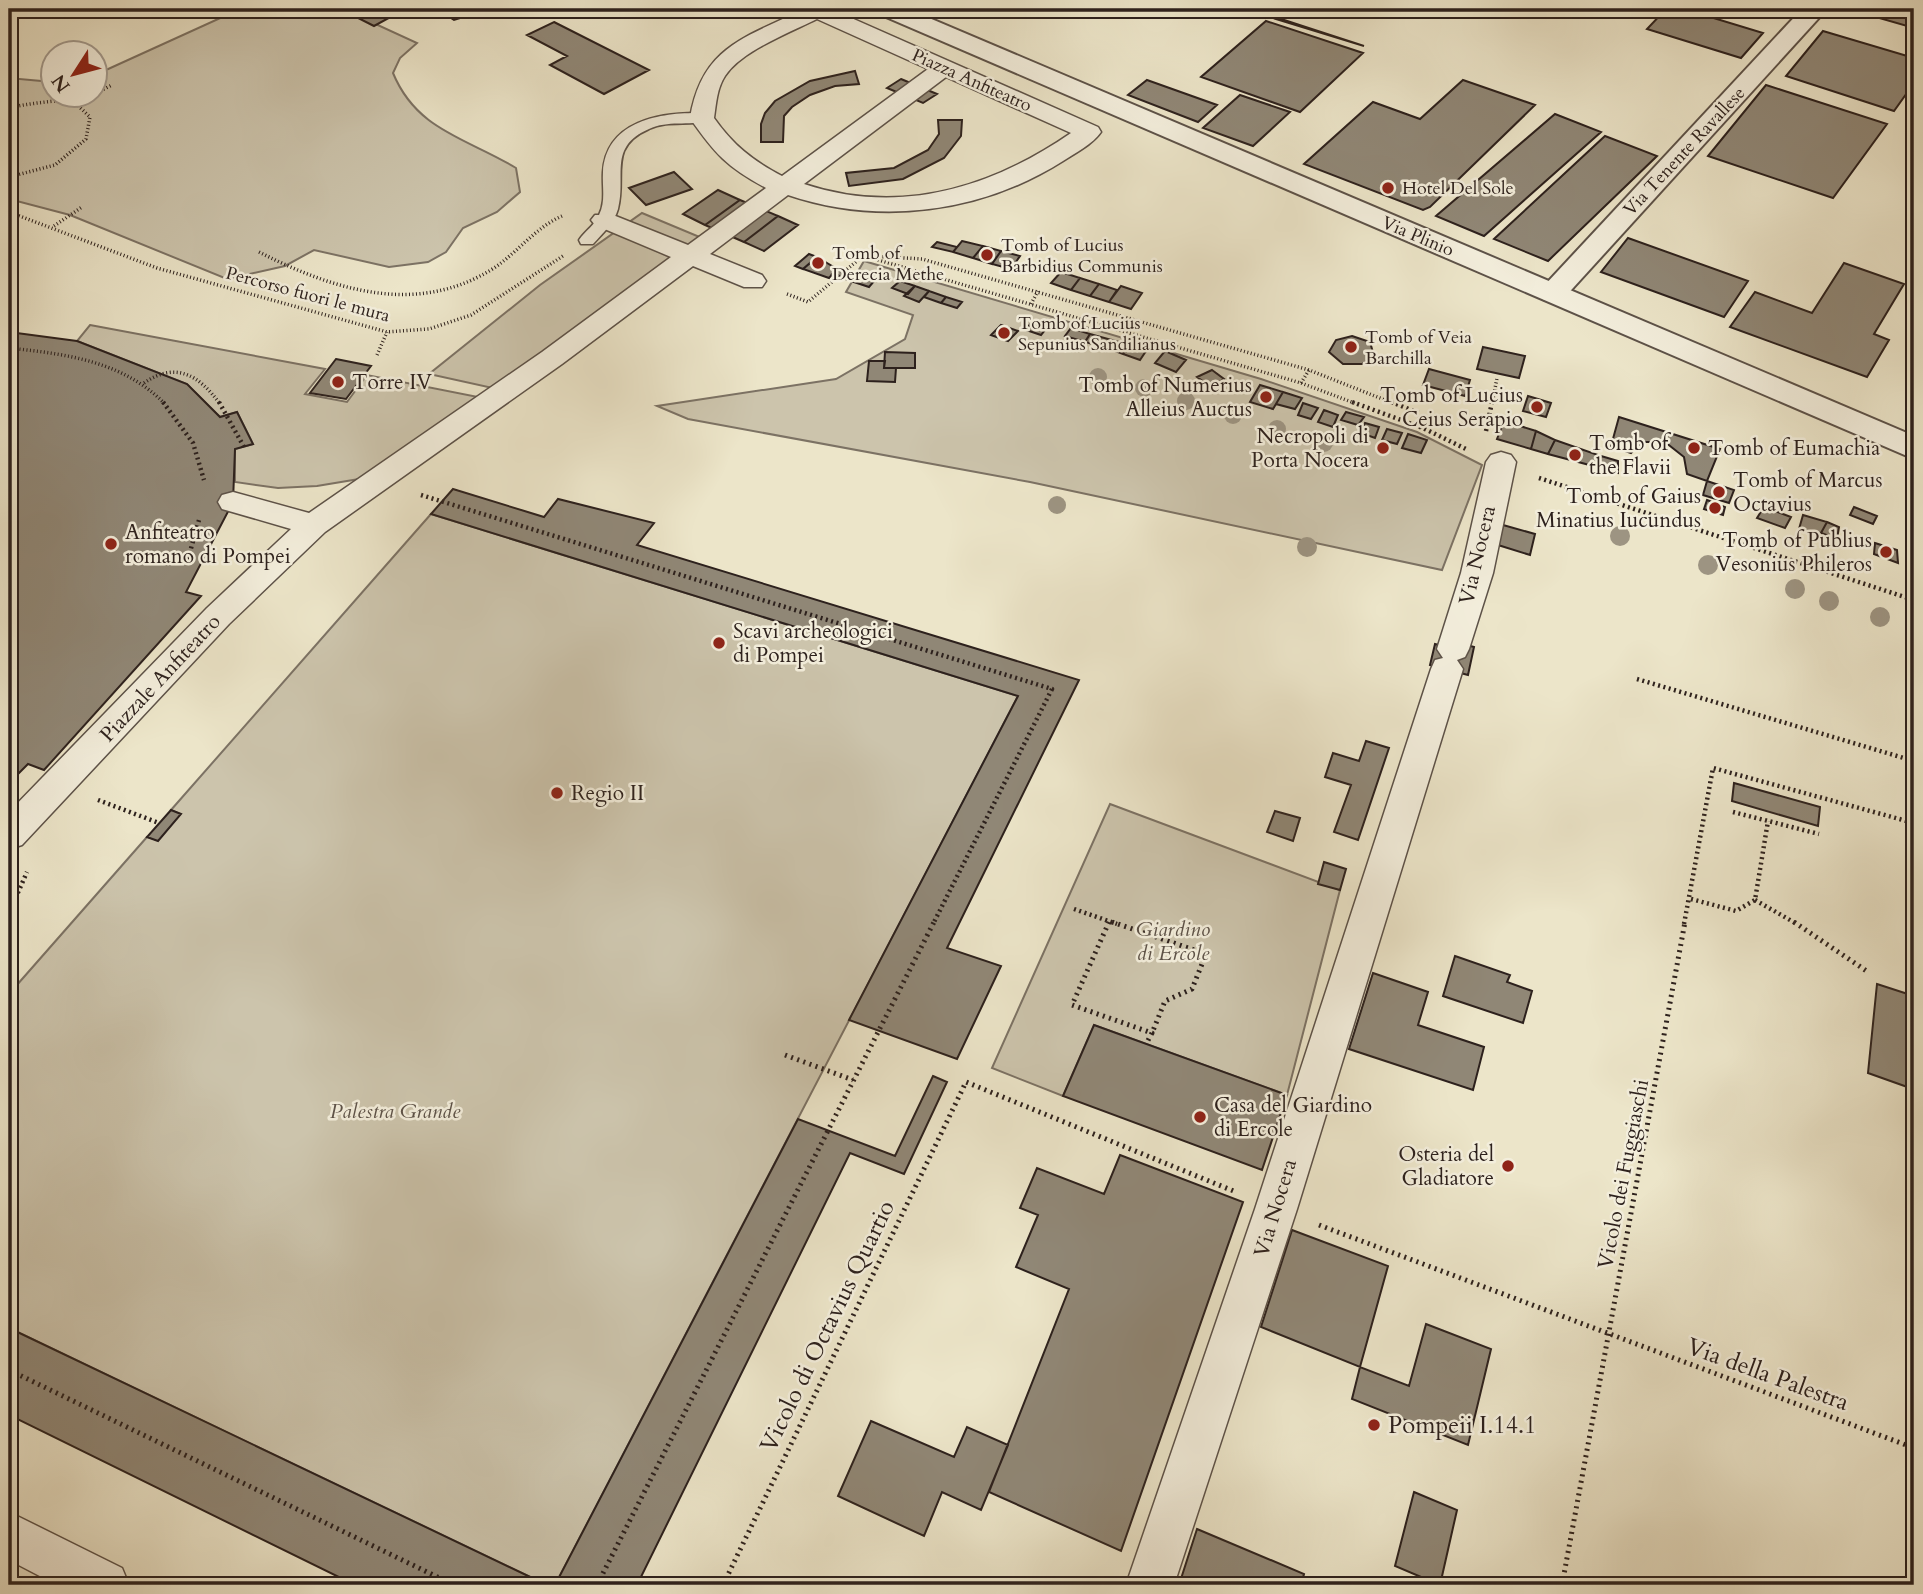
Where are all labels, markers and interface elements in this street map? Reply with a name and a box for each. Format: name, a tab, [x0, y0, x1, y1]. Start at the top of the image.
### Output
north arrow	[38, 38, 108, 108]
street label: Piazza Anfiteatro	[908, 43, 1036, 118]
text: N	[45, 69, 76, 98]
street label: Via Tenente Ravallese	[1618, 81, 1751, 221]
place label: Hotel Del Sole	[1402, 176, 1514, 201]
marker: Hotel Del Sole	[1380, 180, 1396, 196]
street label: Via Plinio	[1378, 210, 1458, 263]
place label: Tomb of Lucius Barbidius Communis	[1001, 233, 1163, 279]
place label: Tomb of Derecia Methe	[832, 241, 944, 287]
marker: Tomb of Lucius Barbidius Communis	[979, 247, 995, 263]
marker: Tomb of Derecia Methe	[810, 255, 826, 271]
street label: Percorso fuori le mura	[223, 261, 393, 328]
place label: Tomb of Lucius Sepunius Sandilianus	[1018, 311, 1176, 357]
marker: Tomb of Lucius Sepunius Sandilianus	[996, 325, 1012, 341]
place label: Tomb of Veia Barchilla	[1365, 325, 1472, 371]
marker: Tomb of Veia Barchilla	[1343, 339, 1359, 355]
place label: Torre IV	[352, 368, 432, 397]
place label: Tomb of Numerius Alleius Auctus	[1078, 371, 1252, 424]
marker: Torre IV	[330, 374, 346, 390]
place label: Tomb of Lucius Ceius Serapio	[1380, 381, 1523, 434]
marker: Tomb of Numerius Alleius Auctus	[1258, 389, 1274, 405]
marker: Tomb of Lucius Ceius Serapio	[1529, 399, 1545, 415]
place label: Necropoli di Porta Nocera	[1251, 422, 1369, 475]
place label: Tomb of the Flavii	[1589, 429, 1672, 482]
place label: Tomb of Eumachia	[1708, 434, 1880, 463]
marker: Necropoli di Porta Nocera	[1375, 440, 1391, 456]
marker: Tomb of Eumachia	[1686, 440, 1702, 456]
marker: Tomb of the Flavii	[1567, 447, 1583, 463]
place label: Tomb of Marcus Octavius	[1733, 466, 1882, 519]
place label: Tomb of Gaius Minatius Iucundus	[1536, 482, 1701, 535]
marker: Tomb of Marcus Octavius	[1711, 484, 1727, 500]
marker: Tomb of Gaius Minatius Iucundus	[1707, 500, 1723, 516]
street label: Via Nocera	[1452, 503, 1503, 608]
place label: Anfiteatro romano di Pompei	[125, 518, 291, 571]
place label: Tomb of Publius Vesonius Phileros	[1716, 526, 1872, 579]
marker: Anfiteatro romano di Pompei	[103, 536, 119, 552]
marker: Tomb of Publius Vesonius Phileros	[1878, 544, 1894, 560]
street label: Piazzale Anfiteatro	[93, 608, 227, 749]
place label: Scavi archeologici di Pompei	[733, 617, 893, 670]
marker: Scavi archeologici di Pompei	[711, 635, 727, 651]
place label: Regio II	[571, 779, 644, 808]
marker: Regio II	[549, 785, 565, 801]
park label: Giardino di Ercole	[1136, 915, 1210, 968]
street label: Vicolo dei Fuggiaschi	[1591, 1077, 1656, 1272]
place label: Casa del Giardino di Ercole	[1214, 1091, 1372, 1144]
park label: Palestra Grande	[330, 1097, 461, 1126]
marker: Casa del Giardino di Ercole	[1192, 1109, 1208, 1125]
place label: Osteria del Gladiatore	[1398, 1140, 1494, 1193]
street label: Via Nocera	[1247, 1156, 1304, 1261]
marker: Osteria del Gladiatore	[1500, 1158, 1516, 1174]
street label: Vicolo di Octavius Quartio	[752, 1195, 903, 1458]
street label: Via della Palestra	[1682, 1330, 1854, 1419]
place label: Pompeii I.14.1	[1388, 1409, 1536, 1442]
marker: Pompeii I.14.1	[1366, 1417, 1382, 1433]

